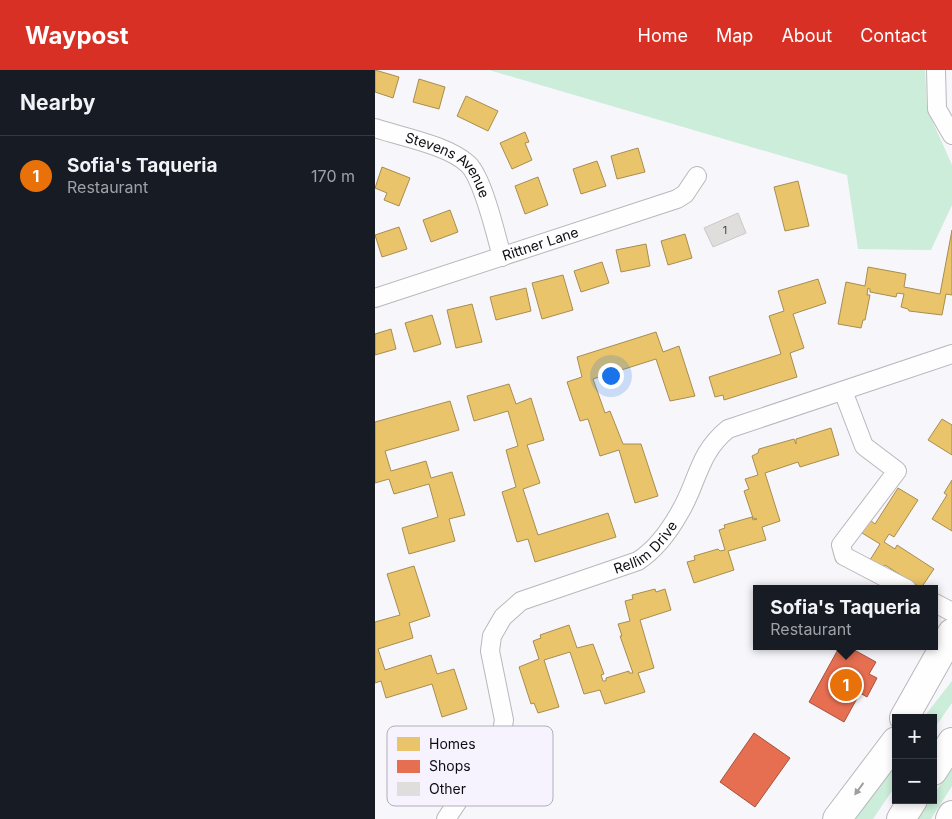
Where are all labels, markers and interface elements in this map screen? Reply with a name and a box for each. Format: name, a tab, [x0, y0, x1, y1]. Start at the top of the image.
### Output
text: Waypost	[25, 21, 129, 50]
text: Home	[638, 25, 688, 46]
text: Map	[716, 25, 753, 46]
text: About	[781, 25, 832, 46]
text: Contact	[860, 25, 927, 46]
text: Nearby	[20, 90, 95, 115]
street label: Stevens Avenue	[403, 128, 493, 200]
text: Sofia's Taqueria	[67, 154, 218, 177]
text: 1	[33, 166, 39, 186]
text: 170 m	[311, 166, 355, 186]
text: Restaurant	[67, 177, 148, 197]
street label: Rittner Lane	[500, 223, 580, 264]
house number: 1	[723, 223, 727, 237]
your location	[598, 363, 624, 389]
street label: Rellim Drive	[611, 518, 680, 577]
popup	[753, 585, 938, 650]
text: Sofia's Taqueria	[770, 596, 921, 619]
text: Restaurant	[770, 619, 852, 639]
pin: 1	[830, 666, 862, 704]
map controls	[892, 714, 937, 804]
button: +	[892, 714, 937, 759]
legend	[387, 726, 553, 806]
text: Homes	[429, 735, 476, 752]
text: Shops	[429, 757, 471, 774]
button: −	[892, 759, 937, 804]
text: Other	[429, 780, 466, 797]
one-way arrow	[854, 782, 864, 796]

